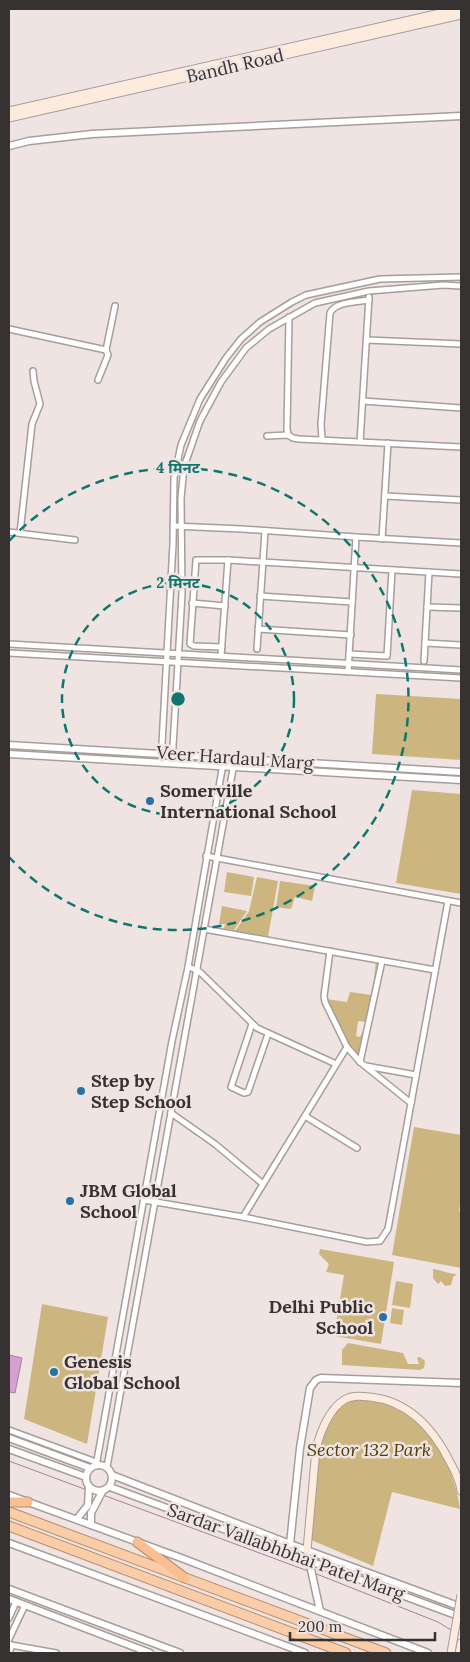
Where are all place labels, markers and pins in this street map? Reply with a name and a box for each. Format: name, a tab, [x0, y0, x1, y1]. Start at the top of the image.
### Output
centre of rings	[169, 690, 187, 708]
place label: Somerville International School	[160, 779, 337, 823]
marker: Somerville International School	[144, 795, 156, 807]
place label: Step by Step School	[91, 1069, 192, 1113]
marker: Step by Step School	[75, 1085, 87, 1097]
place label: JBM Global School	[80, 1179, 177, 1223]
marker: JBM Global School	[64, 1195, 76, 1207]
place label: Delhi Public School	[269, 1295, 374, 1339]
marker: Delhi Public School	[377, 1311, 389, 1323]
place label: Genesis Global School	[64, 1350, 181, 1394]
marker: Genesis Global School	[48, 1366, 60, 1378]

